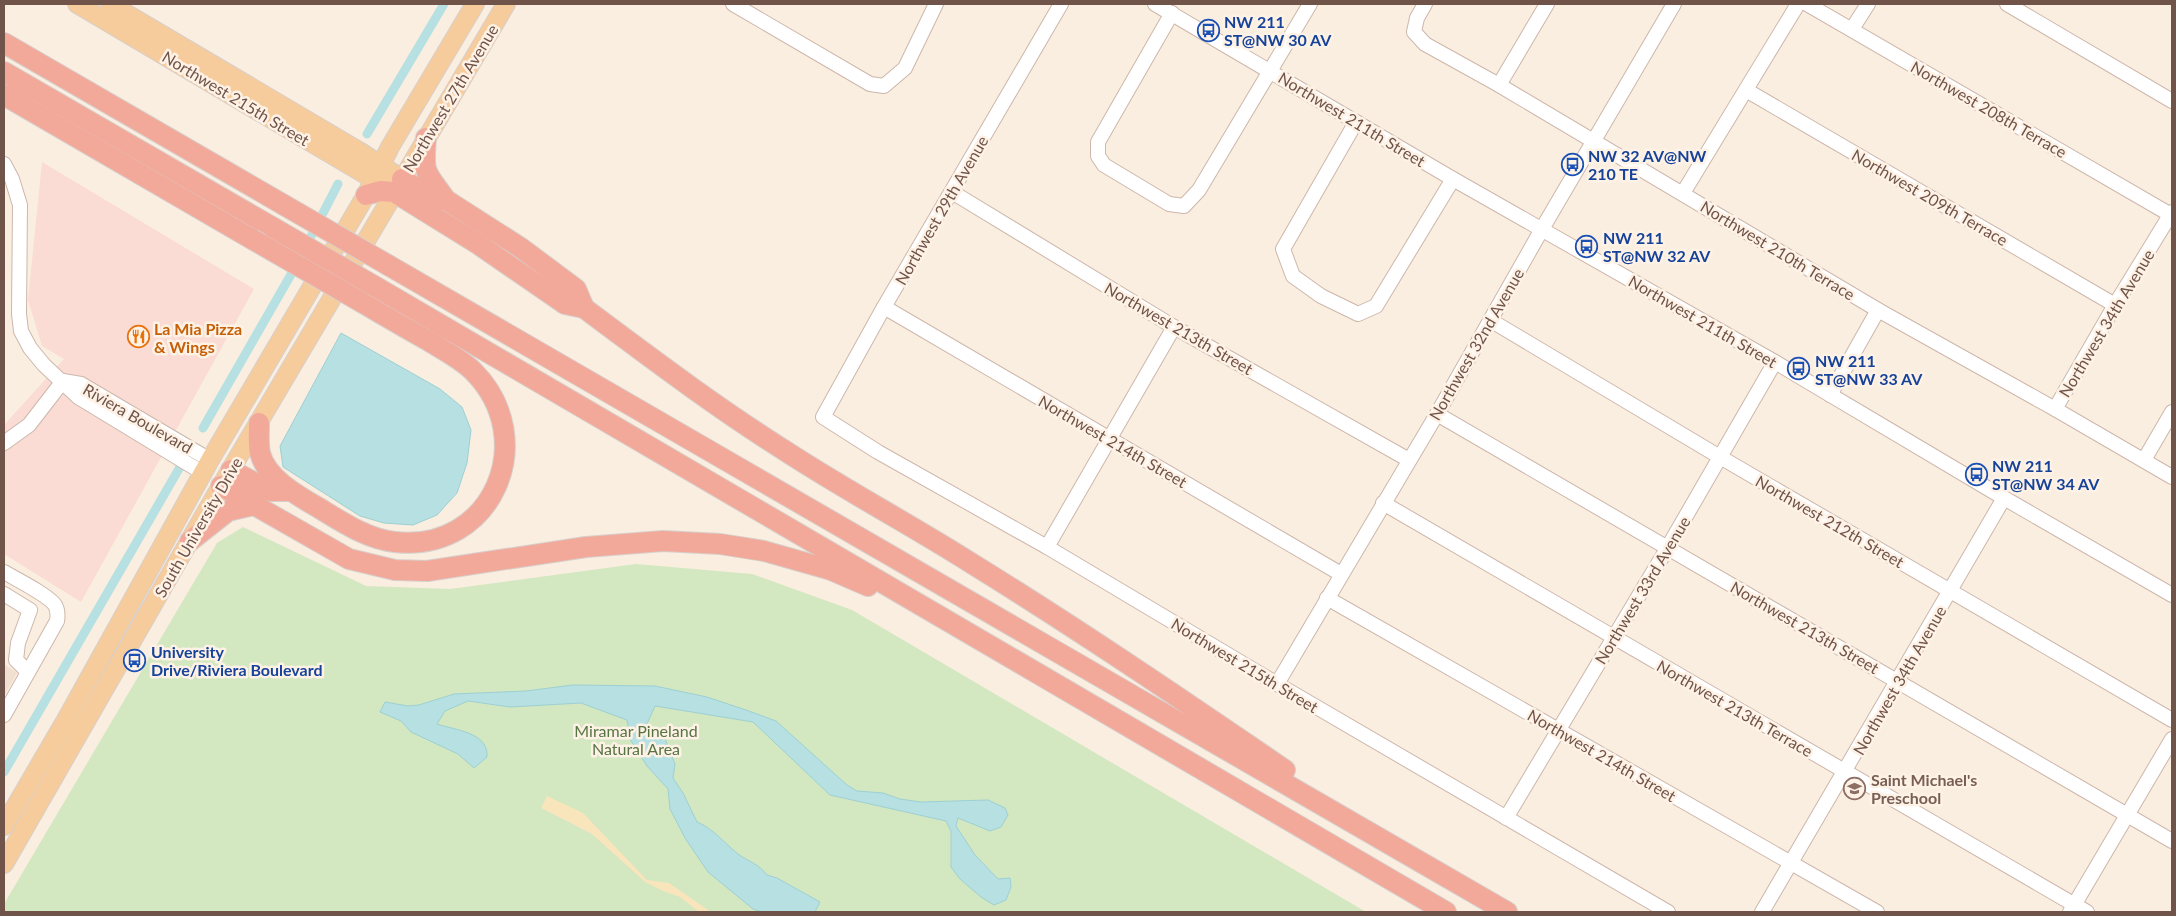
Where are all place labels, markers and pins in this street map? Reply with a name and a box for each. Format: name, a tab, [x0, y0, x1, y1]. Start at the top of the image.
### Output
place label: NW 211 ST@NW 30 AV	[1224, 12, 1332, 49]
bus stop icon: NW 211 ST@NW 30 AV	[1196, 18, 1220, 42]
place label: NW 32 AV@NW 210 TE	[1588, 146, 1707, 183]
bus stop icon: NW 32 AV@NW 210 TE	[1560, 152, 1584, 176]
place label: NW 211 ST@NW 32 AV	[1603, 228, 1711, 265]
bus stop icon: NW 211 ST@NW 32 AV	[1575, 234, 1599, 258]
place label: La Mia Pizza & Wings	[154, 319, 242, 356]
restaurant icon: La Mia Pizza & Wings	[126, 325, 150, 349]
place label: NW 211 ST@NW 33 AV	[1815, 351, 1923, 388]
bus stop icon: NW 211 ST@NW 33 AV	[1787, 357, 1811, 381]
place label: NW 211 ST@NW 34 AV	[1992, 456, 2100, 493]
bus stop icon: NW 211 ST@NW 34 AV	[1964, 462, 1988, 486]
place label: University Drive/Riviera Boulevard	[151, 642, 323, 679]
bus stop icon: University Drive/Riviera Boulevard	[123, 648, 147, 672]
place label: Saint Michael's Preschool	[1871, 770, 1977, 807]
school or university icon: Saint Michael's Preschool	[1843, 776, 1867, 800]

